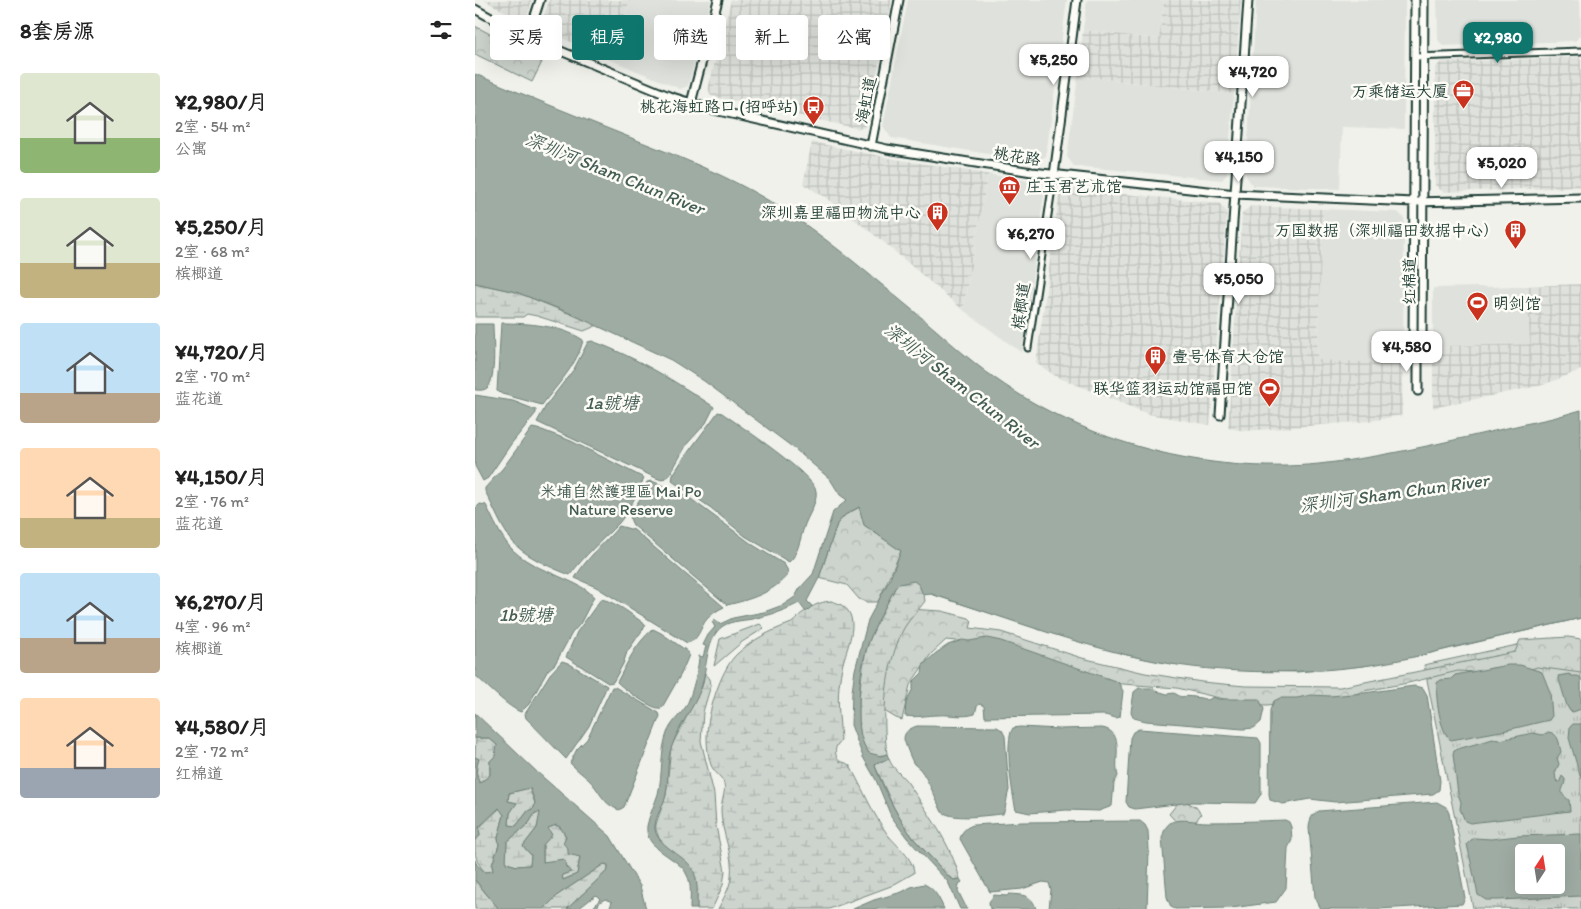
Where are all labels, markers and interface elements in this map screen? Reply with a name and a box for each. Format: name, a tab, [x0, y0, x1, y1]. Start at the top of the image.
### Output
chip: 买房	[490, 15, 562, 60]
chip: 租房	[572, 15, 644, 60]
chip: 筛选	[654, 15, 726, 60]
chip: 新上	[736, 15, 808, 60]
chip: 公寓	[818, 15, 890, 60]
icon: filters	[427, 16, 455, 44]
text: 8套房源	[20, 18, 95, 43]
pin: ¥2,980	[1457, 22, 1539, 64]
text: ¥2,980	[1474, 28, 1522, 47]
pin: ¥5,250	[1013, 44, 1095, 86]
text: ¥5,250	[1030, 50, 1078, 69]
pin: ¥4,720	[1212, 56, 1294, 98]
text: ¥4,720	[1229, 62, 1277, 81]
street label: 海虹道	[852, 75, 880, 125]
office icon: 万乘储运大厦	[1452, 79, 1476, 110]
place label: 万乘储运大厦	[1352, 82, 1448, 101]
text: ¥2,980/月	[175, 89, 268, 114]
icon: home	[60, 93, 120, 153]
bus stop icon: 桃花海虹路口 (招呼站)	[802, 94, 826, 125]
place label: 桃花海虹路口 (招呼站)	[640, 97, 798, 116]
text: 2室 · 54 m²	[175, 117, 251, 136]
water label: 深圳河 Sham Chun River	[522, 128, 709, 221]
text: 公寓	[175, 139, 207, 158]
pin: ¥4,150	[1198, 140, 1280, 183]
street label: 桃花路	[992, 143, 1042, 169]
pin: ¥5,020	[1461, 146, 1543, 189]
text: ¥4,150	[1215, 147, 1263, 166]
text: ¥5,020	[1477, 153, 1527, 172]
museum icon: 庄玉君艺术馆	[998, 174, 1022, 205]
place label: 庄玉君艺术馆	[1026, 177, 1122, 196]
building icon: 深圳嘉里福田物流中心	[925, 200, 949, 231]
place label: 深圳嘉里福田物流中心	[761, 203, 921, 222]
text: ¥5,250/月	[175, 214, 268, 239]
icon: home	[60, 218, 120, 278]
pin: ¥6,270	[990, 218, 1072, 260]
building icon: 万国数据（深圳福田数据中心）	[1503, 218, 1527, 249]
place label: 万国数据（深圳福田数据中心）	[1275, 221, 1499, 240]
text: ¥6,270	[1007, 224, 1055, 243]
text: 2室 · 68 m²	[175, 242, 250, 261]
street label: 红棉道	[1400, 257, 1419, 305]
pin: ¥5,050	[1198, 262, 1280, 305]
text: 槟榔道	[175, 264, 223, 283]
text: ¥5,050	[1214, 269, 1264, 288]
street label: 槟榔道	[1008, 281, 1034, 331]
sports icon: 明剑馆	[1465, 291, 1489, 322]
place label: 明剑馆	[1493, 294, 1541, 313]
water label: 深圳河 Sham Chun River	[880, 319, 1045, 455]
pin: ¥4,580	[1366, 330, 1448, 373]
text: ¥4,580	[1382, 337, 1432, 356]
text: ¥4,720/月	[175, 339, 269, 364]
icon: home	[60, 343, 120, 403]
building icon: 壹号体育大仓馆	[1144, 344, 1168, 375]
place label: 壹号体育大仓馆	[1172, 347, 1284, 366]
text: 2室 · 70 m²	[175, 367, 250, 386]
sports icon: 联华篮羽运动馆福田馆	[1257, 376, 1281, 407]
place label: 联华篮羽运动馆福田馆	[1093, 379, 1253, 398]
text: 蓝花道	[175, 389, 223, 408]
water label: 1a號塘	[585, 392, 641, 414]
text: ¥4,150/月	[175, 464, 268, 489]
icon: home	[60, 468, 120, 528]
water label: 深圳河 Sham Chun River	[1298, 469, 1492, 517]
park label: 米埔自然護理區 Mai Po Nature Reserve	[540, 482, 702, 519]
text: 2室 · 76 m²	[175, 492, 249, 511]
text: 蓝花道	[175, 514, 223, 533]
text: ¥6,270/月	[175, 589, 267, 614]
icon: home	[60, 593, 120, 653]
water label: 1b號塘	[499, 604, 555, 626]
text: 4室 · 96 m²	[175, 617, 251, 636]
text: 槟榔道	[175, 639, 223, 658]
text: ¥4,580/月	[175, 714, 270, 739]
icon: home	[60, 718, 120, 778]
text: 2室 · 72 m²	[175, 742, 249, 761]
text: 红棉道	[175, 764, 223, 783]
north arrow	[1515, 844, 1565, 894]
map controls	[1515, 844, 1565, 894]

